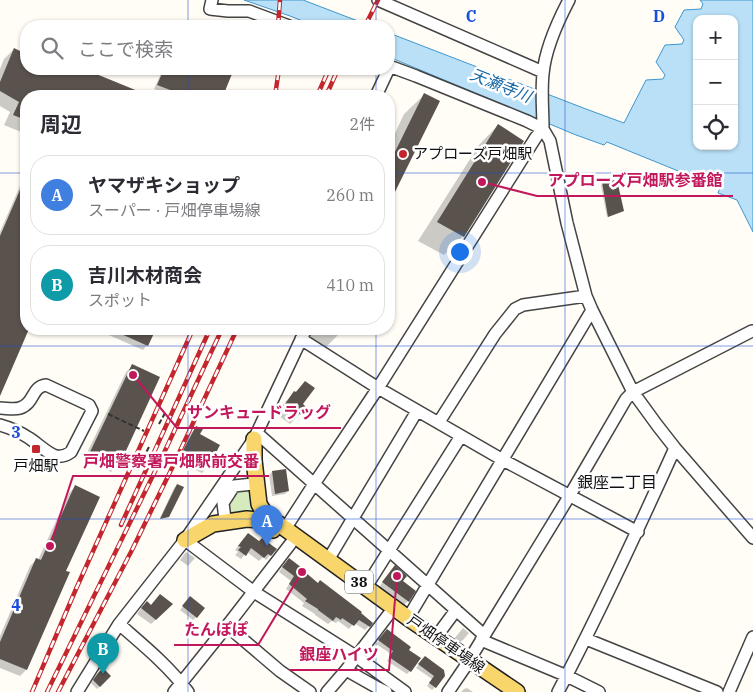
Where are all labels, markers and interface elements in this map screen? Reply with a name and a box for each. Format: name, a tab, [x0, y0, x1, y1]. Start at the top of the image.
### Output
text: C	[466, 6, 476, 26]
text: D	[653, 6, 665, 26]
map controls	[693, 15, 738, 150]
button: +	[693, 15, 738, 60]
search box	[20, 20, 395, 75]
icon: search	[38, 34, 66, 62]
text: ここで検索	[78, 37, 173, 61]
button: −	[693, 60, 738, 105]
water label: 天瀬寺川	[468, 64, 536, 107]
button: locate	[693, 105, 738, 150]
text: 周辺	[40, 110, 82, 138]
text: 2件	[349, 114, 375, 134]
place label: アプローズ戸畑駅	[413, 144, 532, 163]
marker: アプローズ戸畑駅	[397, 148, 409, 160]
callout: アプローズ戸畑駅参番館	[537, 165, 733, 196]
text: アプローズ戸畑駅参番館	[547, 170, 723, 190]
text: ヤマザキショップ	[88, 173, 240, 197]
text: A	[51, 185, 63, 205]
text: 260 m	[326, 185, 374, 205]
text: スーパー · 戸畑停車場線	[88, 200, 260, 220]
your location	[447, 239, 473, 265]
text: 吉川木材商会	[88, 263, 202, 287]
text: B	[51, 275, 63, 295]
text: 410 m	[326, 275, 374, 295]
text: スポット	[88, 290, 152, 310]
callout: サンキュードラッグ	[177, 397, 341, 428]
text: サンキュードラッグ	[187, 402, 331, 422]
text: 3	[11, 422, 21, 442]
marker: 戸畑駅	[30, 443, 42, 455]
callout: 戸畑警察署戸畑駅前交番	[73, 445, 269, 476]
text: 戸畑警察署戸畑駅前交番	[83, 451, 259, 471]
place label: 戸畑駅	[13, 456, 59, 475]
district label: 銀座二丁目	[577, 472, 657, 492]
pin: A	[251, 505, 283, 546]
road number: 38	[345, 570, 373, 594]
text: 4	[11, 595, 21, 615]
street label: 戸畑停車場線	[404, 610, 489, 677]
callout: たんぽぽ	[174, 614, 258, 645]
text: たんぽぽ	[184, 619, 248, 639]
pin: B	[87, 633, 119, 674]
callout: 銀座ハイツ	[289, 639, 389, 670]
text: 銀座ハイツ	[299, 644, 379, 664]

